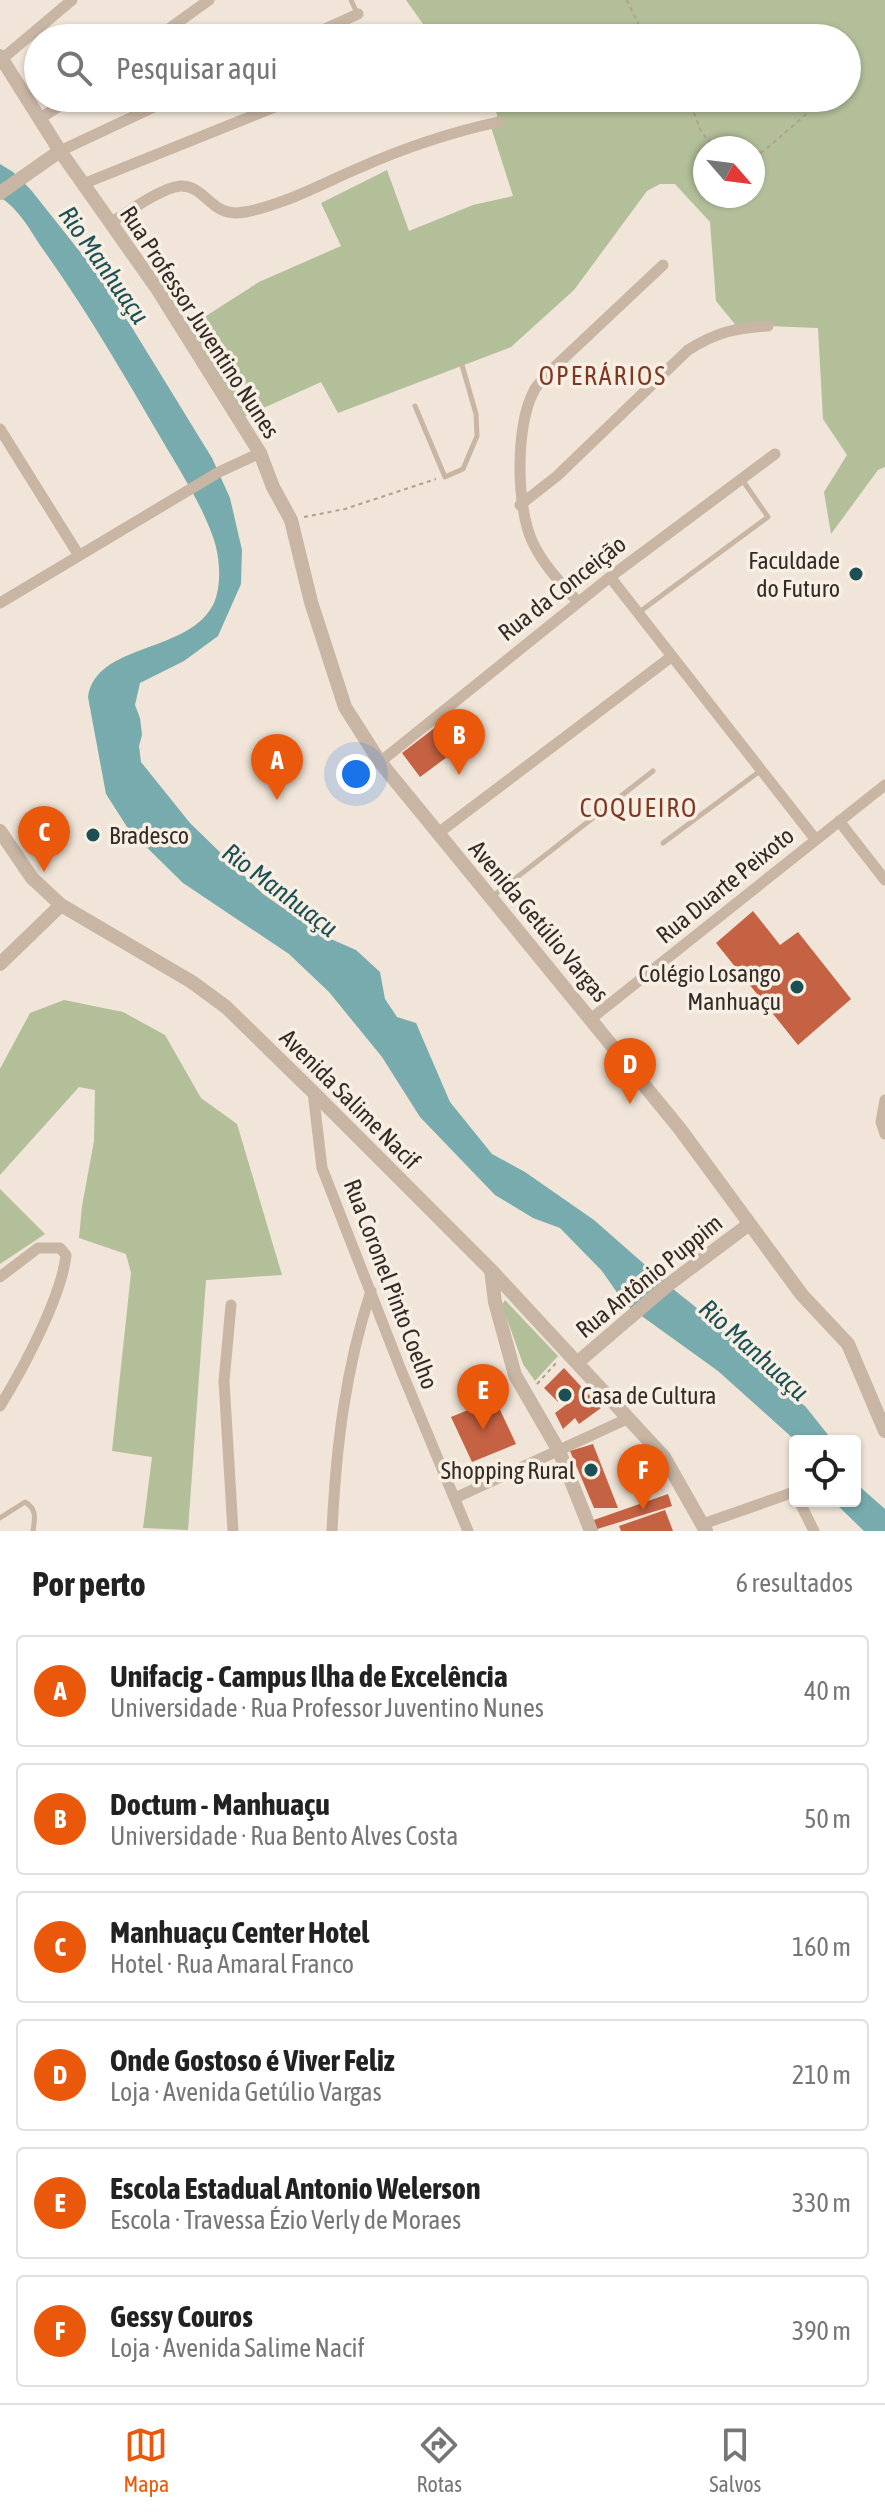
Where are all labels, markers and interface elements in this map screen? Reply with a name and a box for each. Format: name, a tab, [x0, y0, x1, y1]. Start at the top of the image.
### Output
search box	[24, 24, 861, 112]
icon: search	[52, 46, 96, 90]
text: Pesquisar aqui	[116, 51, 277, 85]
north arrow	[693, 136, 765, 208]
water label: Rio Manhuaçu	[53, 201, 155, 329]
street label: Rua Professor Juventino Nunes	[115, 201, 285, 443]
district label: OPERÁRIOS	[539, 361, 667, 391]
street label: Rua da Conceição	[493, 530, 631, 646]
place label: Faculdade do Futuro	[748, 547, 840, 602]
marker: Faculdade do Futuro	[847, 565, 865, 583]
pin: B	[433, 709, 485, 775]
pin: A	[251, 734, 303, 800]
your location	[336, 754, 376, 794]
district label: COQUEIRO	[580, 793, 698, 823]
pin: C	[18, 806, 70, 872]
street label: Rua Duarte Peixoto	[651, 821, 799, 949]
place label: Bradesco	[109, 822, 189, 849]
marker: Bradesco	[84, 826, 102, 844]
street label: Avenida Getúlio Vargas	[464, 835, 614, 1007]
water label: Rio Manhuaçu	[217, 837, 343, 943]
place label: Colégio Losango Manhuaçu	[639, 960, 781, 1015]
marker: Colégio Losango Manhuaçu	[788, 978, 806, 996]
street label: Avenida Salime Nacif	[275, 1024, 426, 1175]
pin: D	[604, 1038, 656, 1104]
street label: Rua Coronel Pinto Coelho	[339, 1175, 443, 1393]
street label: Rua Antônio Puppim	[571, 1209, 727, 1343]
water label: Rio Manhuaçu	[693, 1293, 815, 1407]
pin: E	[457, 1364, 509, 1430]
place label: Casa de Cultura	[581, 1382, 716, 1409]
marker: Casa de Cultura	[556, 1386, 574, 1404]
map controls	[789, 1435, 861, 1507]
button: locate	[789, 1435, 861, 1507]
pin: F	[617, 1444, 669, 1510]
place label: Shopping Rural	[441, 1457, 576, 1484]
marker: Shopping Rural	[582, 1461, 600, 1479]
text: Por perto	[32, 1564, 146, 1603]
text: 6 resultados	[736, 1568, 853, 1598]
text: Unifacig - Campus Ilha de Excelência	[110, 1659, 508, 1693]
text: A	[54, 1676, 66, 1706]
text: 40 m	[804, 1676, 851, 1706]
text: Universidade · Rua Professor Juventino Nunes	[110, 1693, 544, 1723]
text: Doctum - Manhuaçu	[110, 1787, 330, 1821]
text: B	[54, 1804, 66, 1834]
text: 50 m	[804, 1804, 851, 1834]
text: Universidade · Rua Bento Alves Costa	[110, 1821, 458, 1851]
text: Manhuaçu Center Hotel	[110, 1915, 369, 1949]
text: C	[54, 1932, 66, 1962]
text: 160 m	[792, 1932, 851, 1962]
text: Hotel · Rua Amaral Franco	[110, 1949, 354, 1979]
text: Onde Gostoso é Viver Feliz	[110, 2043, 395, 2077]
text: D	[53, 2060, 67, 2090]
text: 210 m	[792, 2060, 851, 2090]
text: Loja · Avenida Getúlio Vargas	[110, 2077, 382, 2107]
text: Escola Estadual Antonio Welerson	[110, 2171, 480, 2205]
text: E	[54, 2188, 66, 2218]
text: 330 m	[792, 2188, 851, 2218]
text: Escola · Travessa Ézio Verly de Moraes	[110, 2205, 461, 2235]
text: Gessy Couros	[110, 2299, 253, 2333]
text: F	[55, 2316, 65, 2346]
text: 390 m	[792, 2316, 851, 2346]
text: Loja · Avenida Salime Nacif	[110, 2333, 365, 2363]
tab: Mapa	[124, 2423, 169, 2497]
tab: Rotas	[416, 2423, 462, 2497]
tab: Salvos	[709, 2423, 761, 2497]

